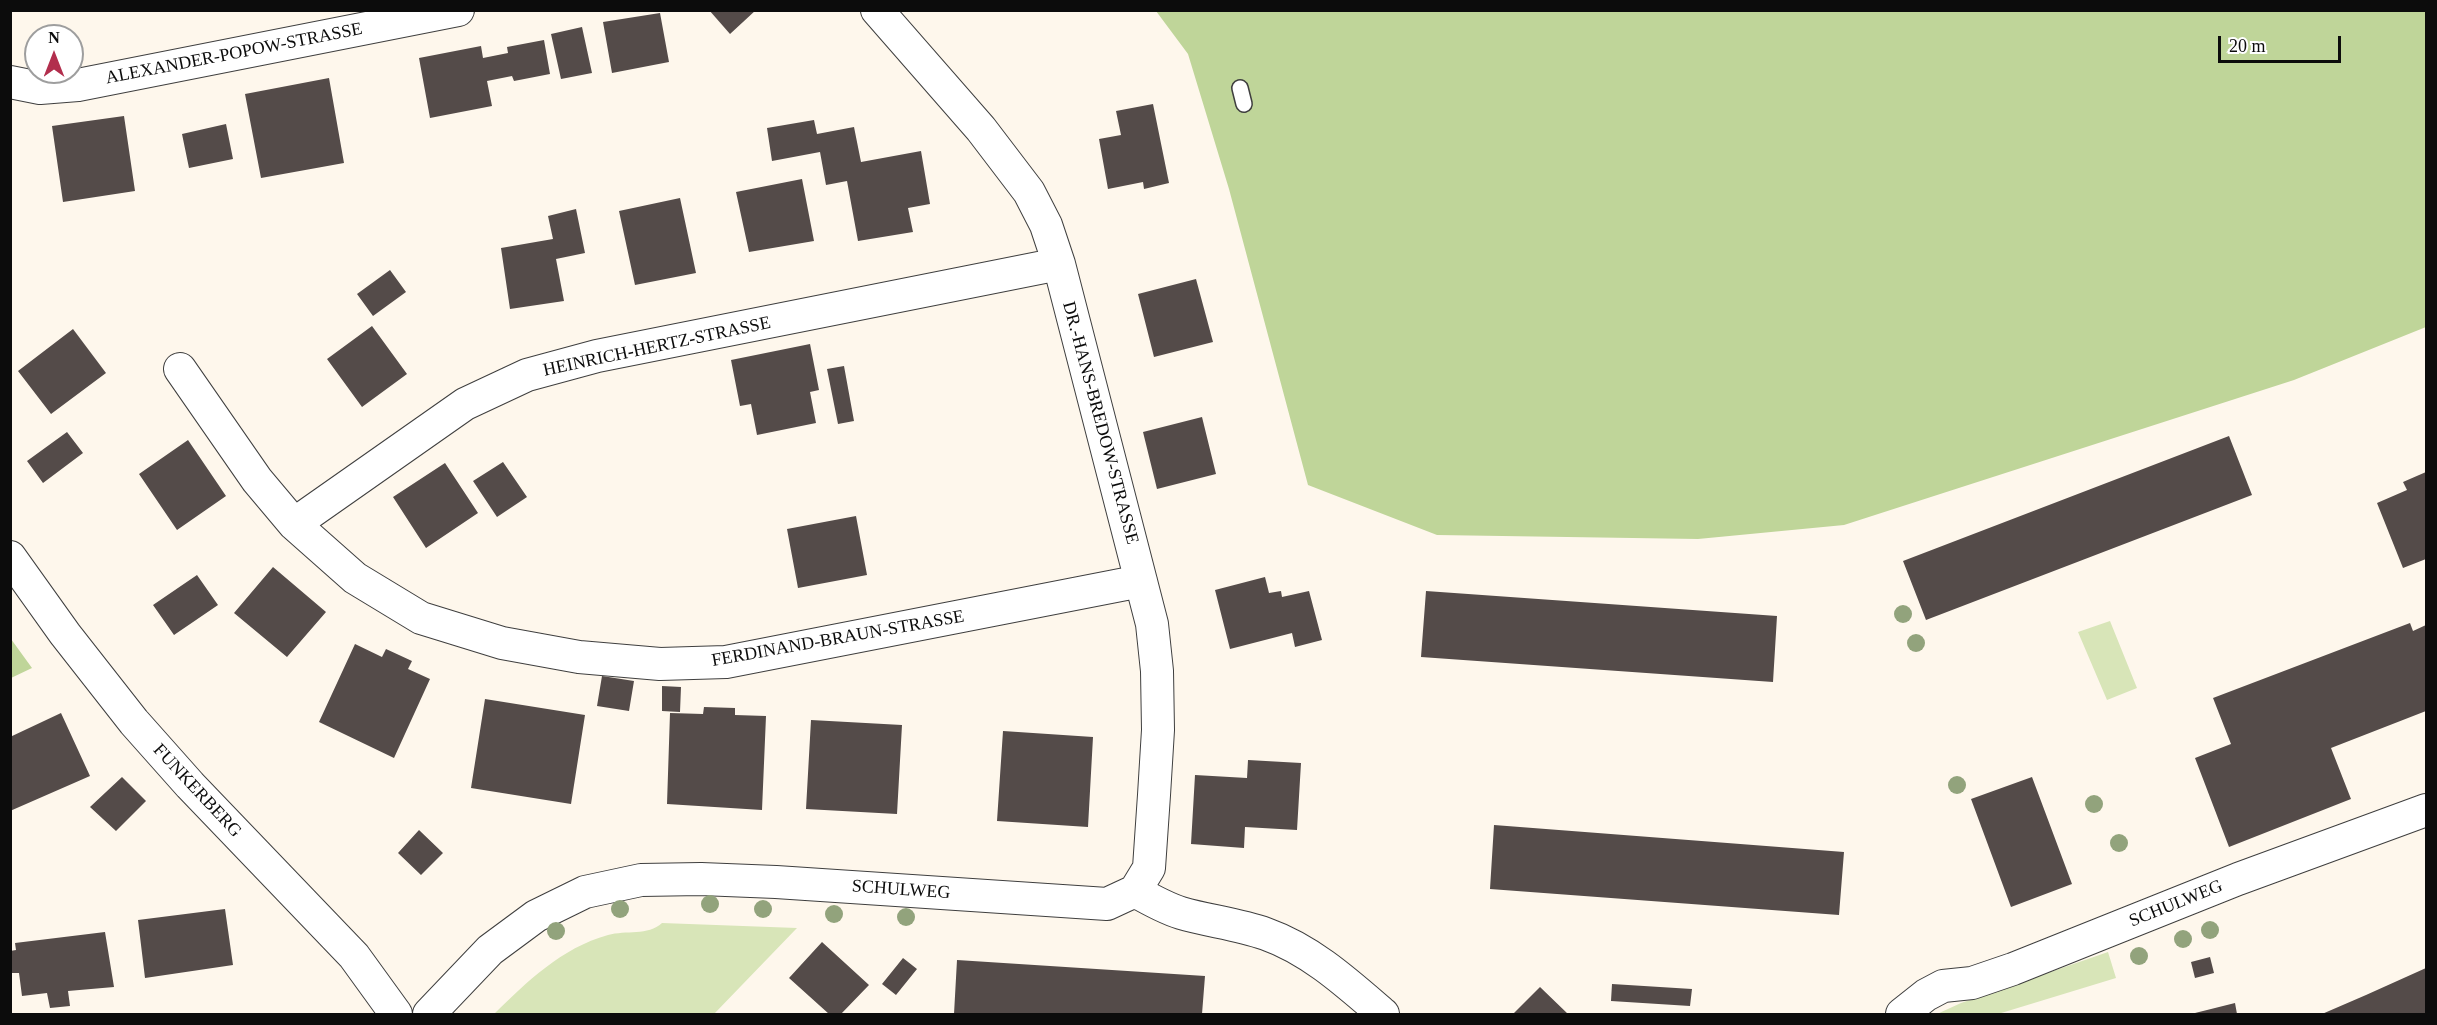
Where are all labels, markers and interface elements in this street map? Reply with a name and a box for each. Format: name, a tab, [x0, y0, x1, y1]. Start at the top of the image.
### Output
street label: ALEXANDER-POPOW-STRASSE	[104, 18, 364, 90]
north arrow	[24, 24, 84, 84]
scale bar	[2221, 24, 2344, 62]
text: N	[48, 29, 60, 46]
text: 20 m	[2229, 36, 2266, 56]
street label: DR.-HANS-BREDOW-STRASSE	[1057, 299, 1143, 547]
street label: HEINRICH-HERTZ-STRASSE	[541, 312, 773, 382]
street label: FERDINAND-BRAUN-STRASSE	[710, 606, 966, 672]
street label: FUNKERBERG	[148, 740, 246, 842]
street label: SCHULWEG	[851, 876, 951, 904]
street label: SCHULWEG	[2126, 876, 2226, 932]

